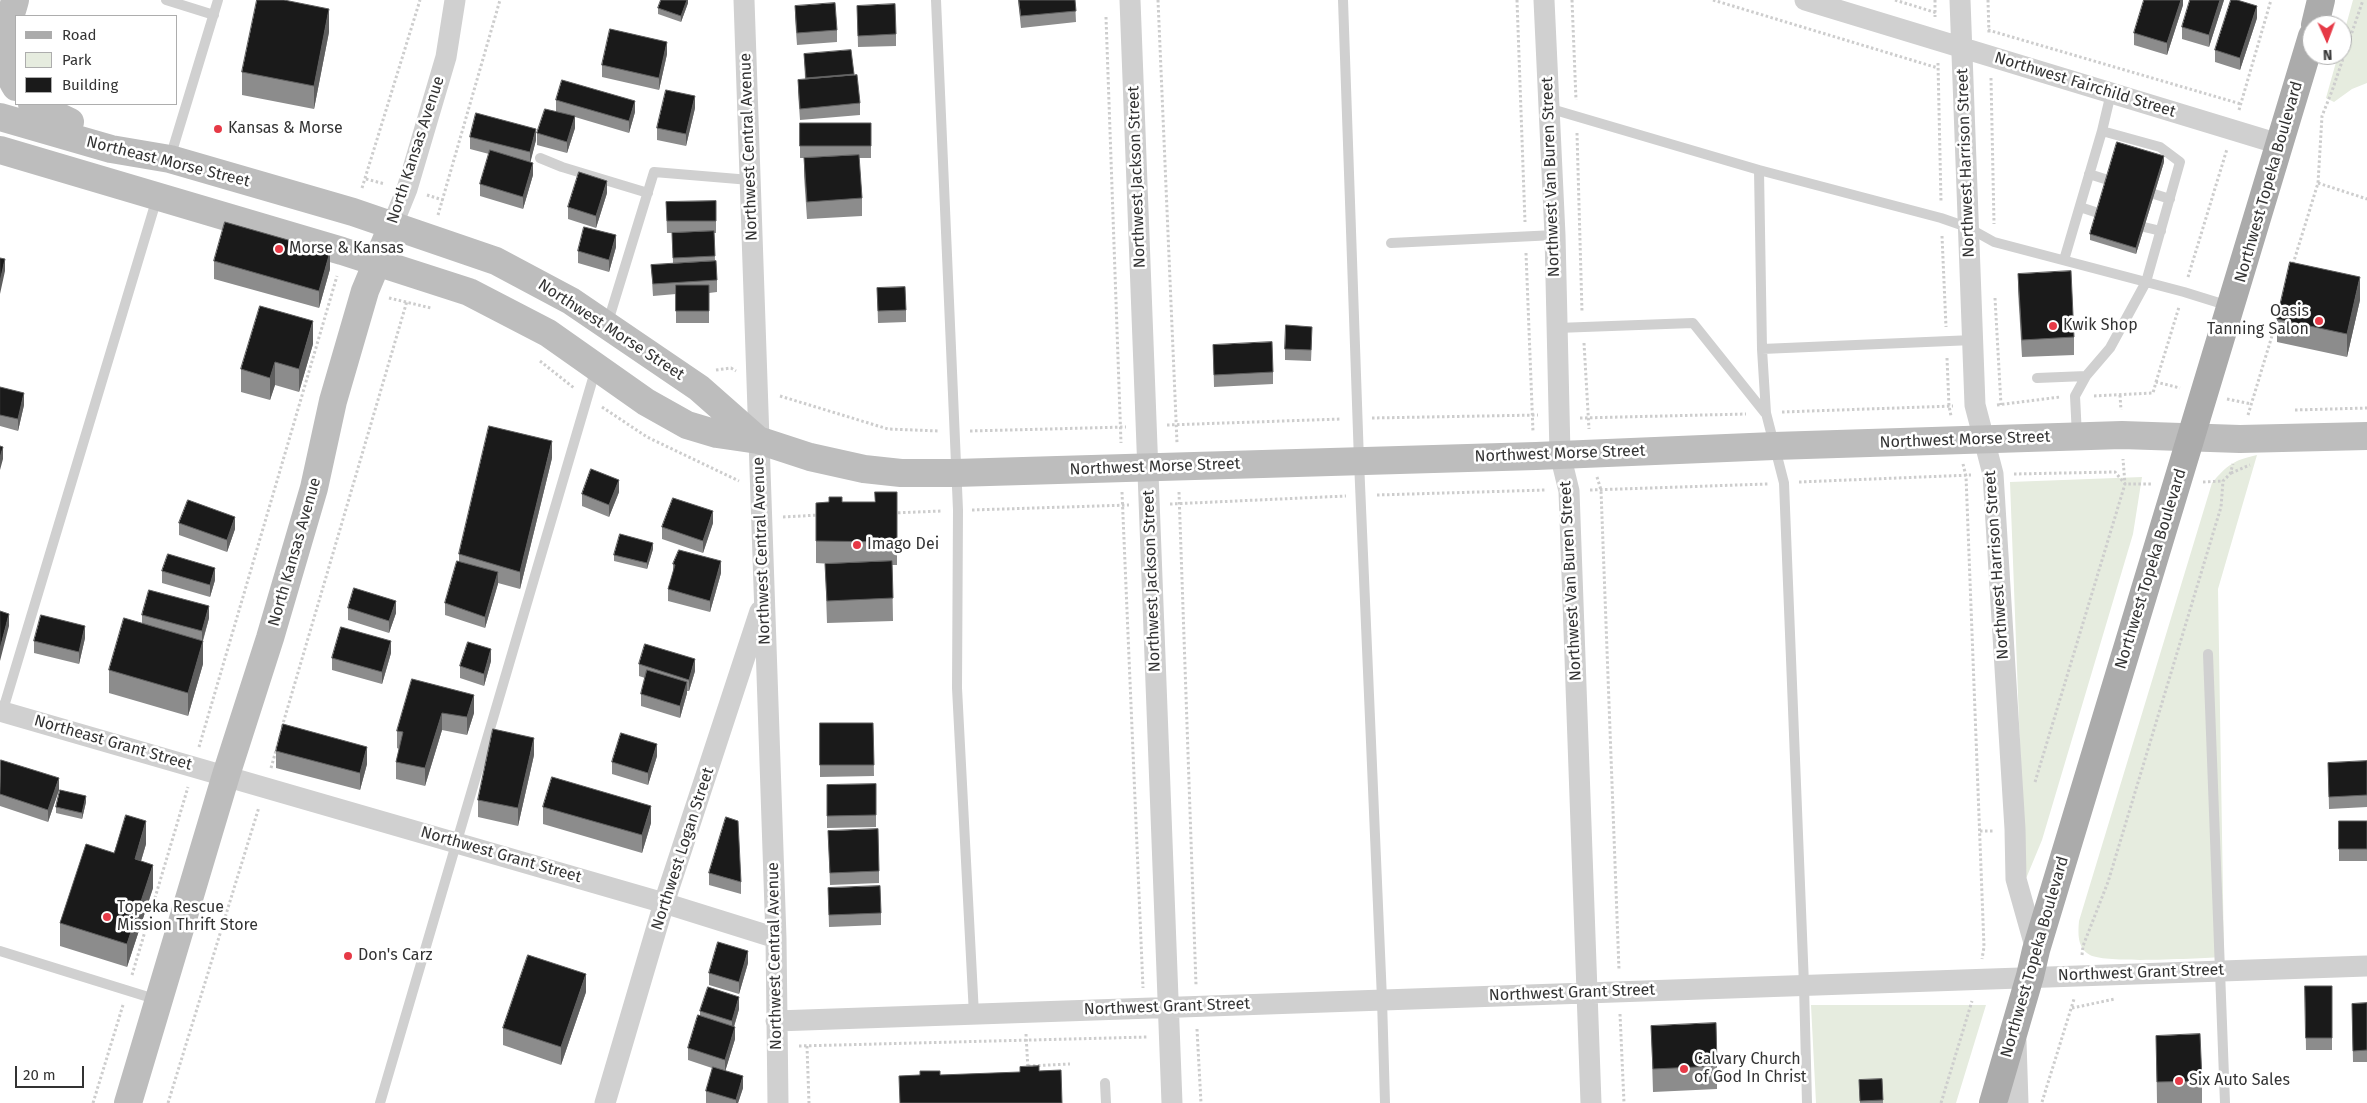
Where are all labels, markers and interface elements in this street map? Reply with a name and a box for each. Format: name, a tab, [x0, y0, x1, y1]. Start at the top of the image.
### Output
legend	[15, 15, 178, 105]
north arrow	[2302, 15, 2352, 65]
text: Road	[62, 26, 97, 44]
text: N	[2323, 46, 2332, 63]
street label: Northwest Fairchild Street	[1992, 48, 2178, 122]
text: Park	[62, 51, 92, 69]
street label: Northwest Central Avenue	[736, 53, 762, 241]
street label: Northwest Harrison Street	[1953, 68, 1979, 258]
street label: North Kansas Avenue	[383, 74, 449, 226]
text: Building	[62, 76, 118, 94]
street label: Northwest Van Buren Street	[1538, 77, 1564, 277]
street label: Northwest Topeka Boulevard	[2231, 79, 2307, 285]
street label: Northwest Jackson Street	[1124, 85, 1150, 269]
place label: Kansas & Morse	[228, 119, 343, 139]
marker: Kansas & Morse	[212, 123, 224, 135]
street label: Northeast Morse Street	[84, 132, 252, 192]
place label: Morse & Kansas	[289, 239, 404, 259]
marker: Morse & Kansas	[273, 243, 285, 255]
street label: Northwest Morse Street	[534, 275, 688, 385]
place label: Oasis Tanning Salon	[2207, 302, 2309, 340]
marker: Oasis Tanning Salon	[2313, 315, 2325, 327]
place label: Kwik Shop	[2063, 316, 2138, 336]
marker: Kwik Shop	[2047, 320, 2059, 332]
street label: Northwest Morse Street	[1879, 427, 2051, 453]
street label: Northwest Morse Street	[1474, 441, 1646, 467]
street label: Northwest Morse Street	[1069, 454, 1241, 480]
street label: Northwest Central Avenue	[749, 457, 775, 645]
street label: Northwest Topeka Boulevard	[2111, 467, 2191, 671]
street label: Northwest Harrison Street	[1981, 470, 2013, 660]
street label: North Kansas Avenue	[265, 475, 325, 629]
street label: Northwest Van Buren Street	[1556, 480, 1586, 682]
street label: Northwest Jackson Street	[1139, 489, 1165, 673]
place label: Imago Dei	[867, 535, 939, 555]
marker: Imago Dei	[851, 539, 863, 551]
street label: Northeast Grant Street	[32, 711, 194, 775]
street label: Northwest Logan Street	[648, 765, 718, 933]
street label: Northwest Grant Street	[418, 823, 584, 887]
street label: Northwest Topeka Boulevard	[1997, 854, 2073, 1060]
street label: Northwest Central Avenue	[764, 862, 786, 1050]
place label: Topeka Rescue Mission Thrift Store	[117, 898, 258, 936]
marker: Topeka Rescue Mission Thrift Store	[101, 911, 113, 923]
place label: Don's Carz	[358, 946, 432, 966]
marker: Don's Carz	[342, 950, 354, 962]
street label: Northwest Grant Street	[2057, 961, 2225, 985]
street label: Northwest Grant Street	[1488, 981, 1656, 1005]
street label: Northwest Grant Street	[1083, 995, 1251, 1019]
place label: Calvary Church of God In Christ	[1694, 1050, 1807, 1088]
scale bar	[18, 1056, 86, 1088]
marker: Calvary Church of God In Christ	[1678, 1063, 1690, 1075]
text: 20 m	[23, 1066, 56, 1084]
place label: Six Auto Sales	[2189, 1071, 2290, 1091]
marker: Six Auto Sales	[2173, 1075, 2185, 1087]

